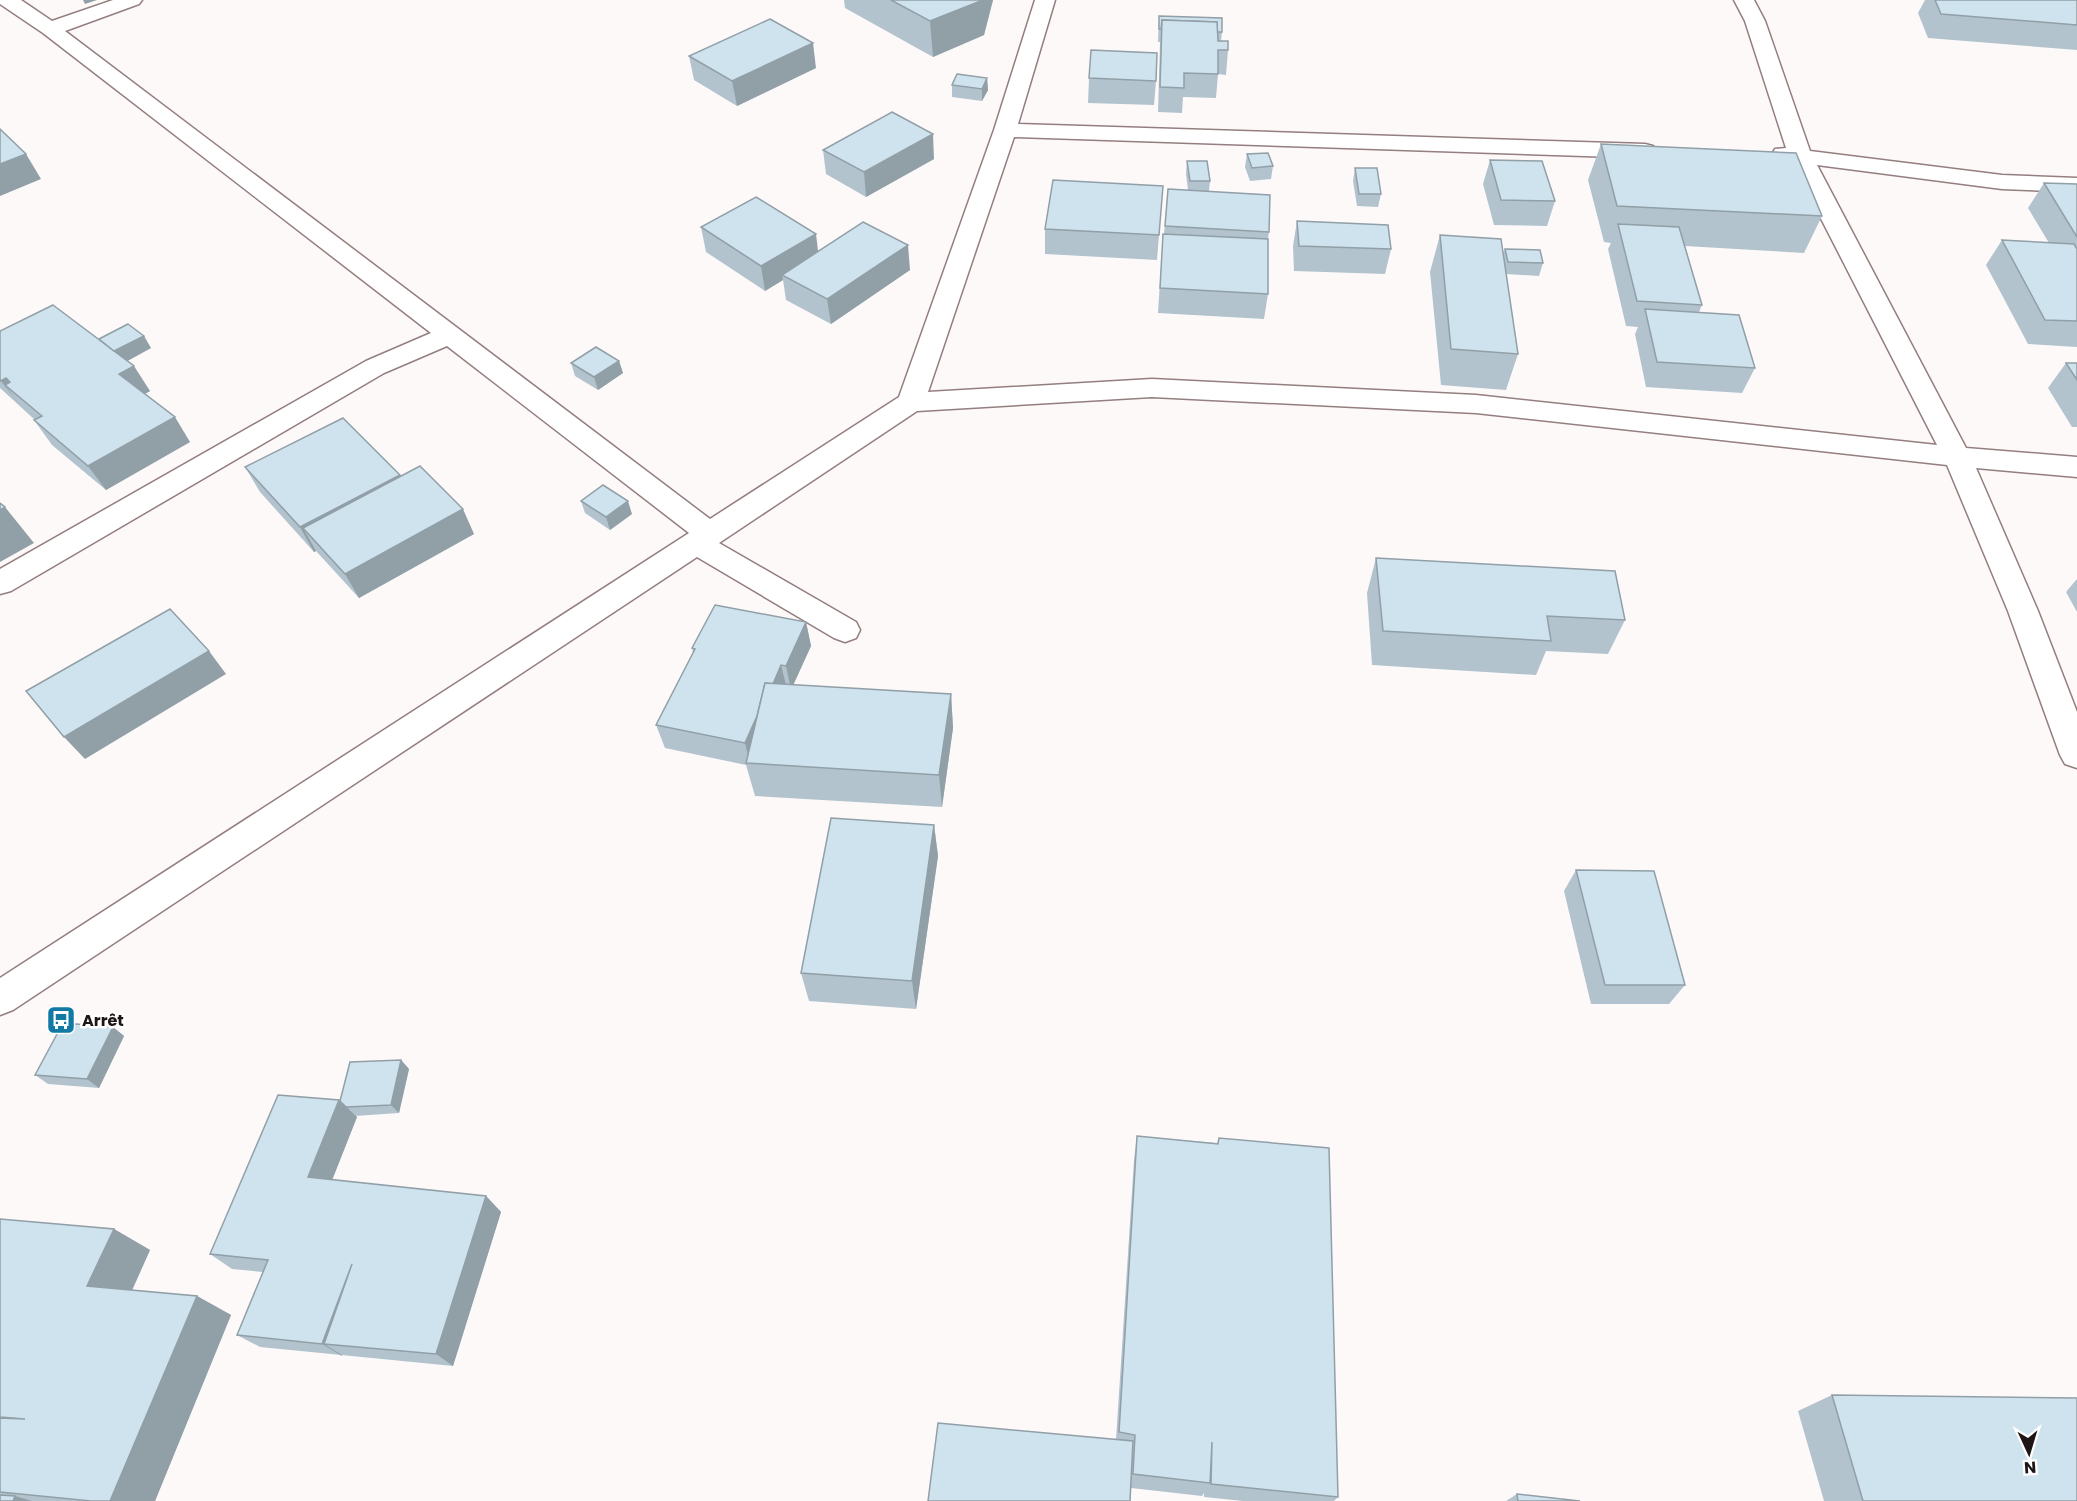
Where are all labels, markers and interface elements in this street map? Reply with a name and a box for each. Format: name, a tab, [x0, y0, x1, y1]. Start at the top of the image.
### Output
bus stop icon: Arrêt	[45, 1004, 77, 1036]
place label: Arrêt	[82, 1009, 124, 1032]
north arrow	[1999, 1423, 2059, 1483]
text: N	[2023, 1456, 2037, 1479]

